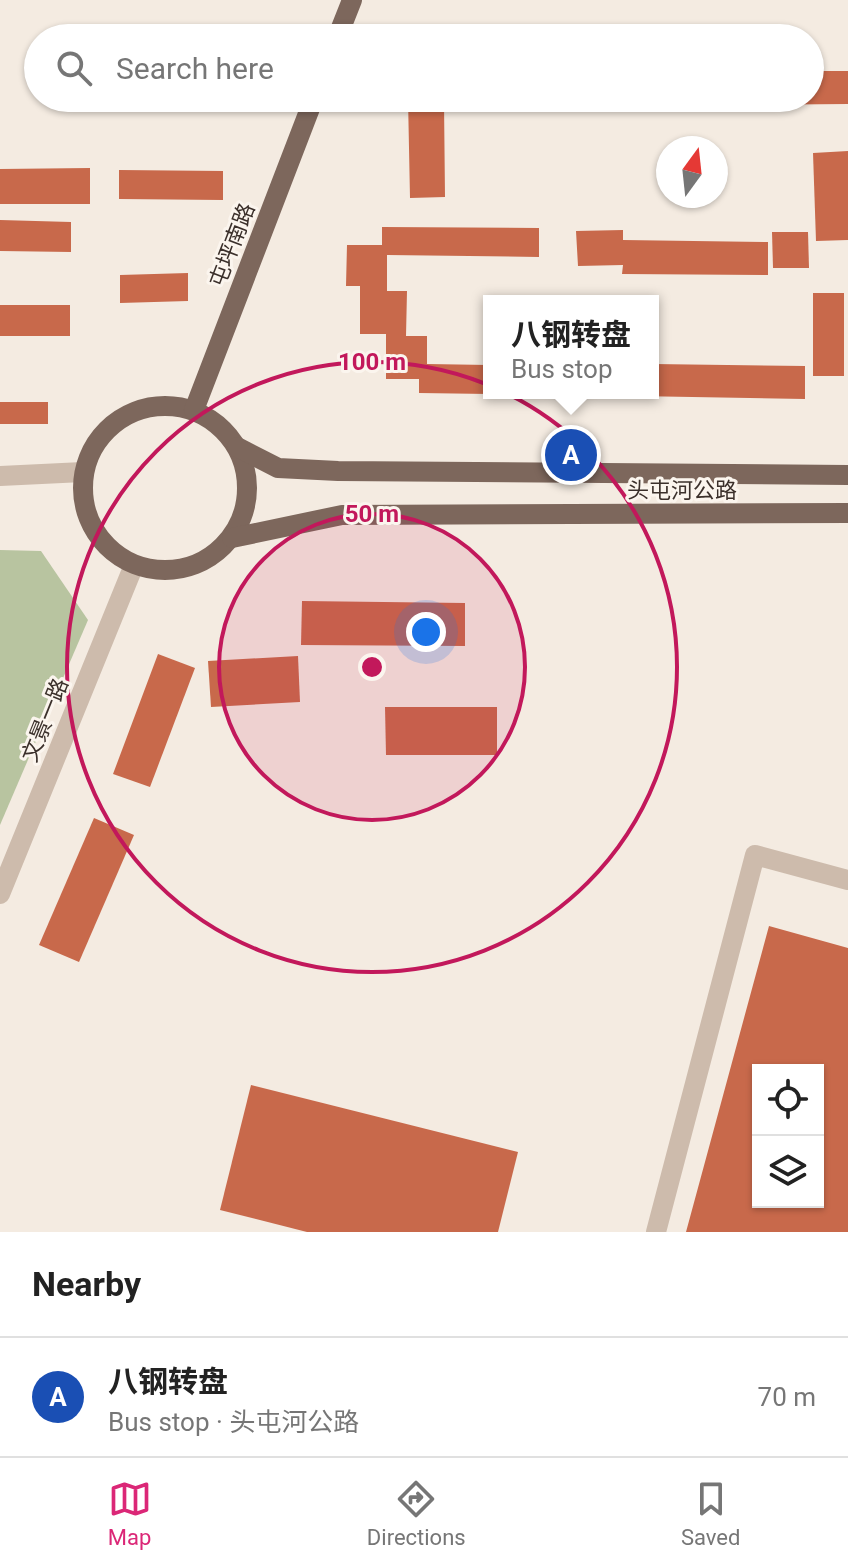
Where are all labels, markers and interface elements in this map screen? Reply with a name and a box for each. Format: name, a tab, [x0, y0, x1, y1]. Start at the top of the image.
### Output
search box	[24, 24, 824, 112]
icon: search	[52, 46, 96, 90]
text: Search here	[116, 51, 274, 86]
north arrow	[656, 136, 728, 208]
street label: 屯坪南路	[205, 199, 259, 291]
popup	[483, 295, 659, 399]
text: 八钢转盘	[511, 317, 631, 352]
text: 100 m	[338, 348, 406, 376]
text: Bus stop	[511, 354, 613, 384]
pin: A	[545, 425, 597, 485]
street label: 头屯河公路	[627, 478, 737, 503]
text: 50 m	[345, 500, 399, 528]
your location	[406, 612, 446, 652]
centre of rings	[358, 653, 386, 681]
street label: 文景一路	[17, 675, 73, 765]
map controls	[752, 1064, 824, 1208]
button: locate	[752, 1064, 824, 1136]
button: layers	[752, 1136, 824, 1208]
text: Nearby	[32, 1264, 141, 1304]
text: 八钢转盘	[108, 1364, 228, 1399]
text: A	[49, 1382, 67, 1412]
text: 70 m	[758, 1382, 816, 1412]
text: Bus stop · 头屯河公路	[108, 1407, 359, 1437]
tab: Map	[108, 1477, 152, 1550]
tab: Directions	[367, 1477, 466, 1550]
tab: Saved	[681, 1477, 740, 1550]

